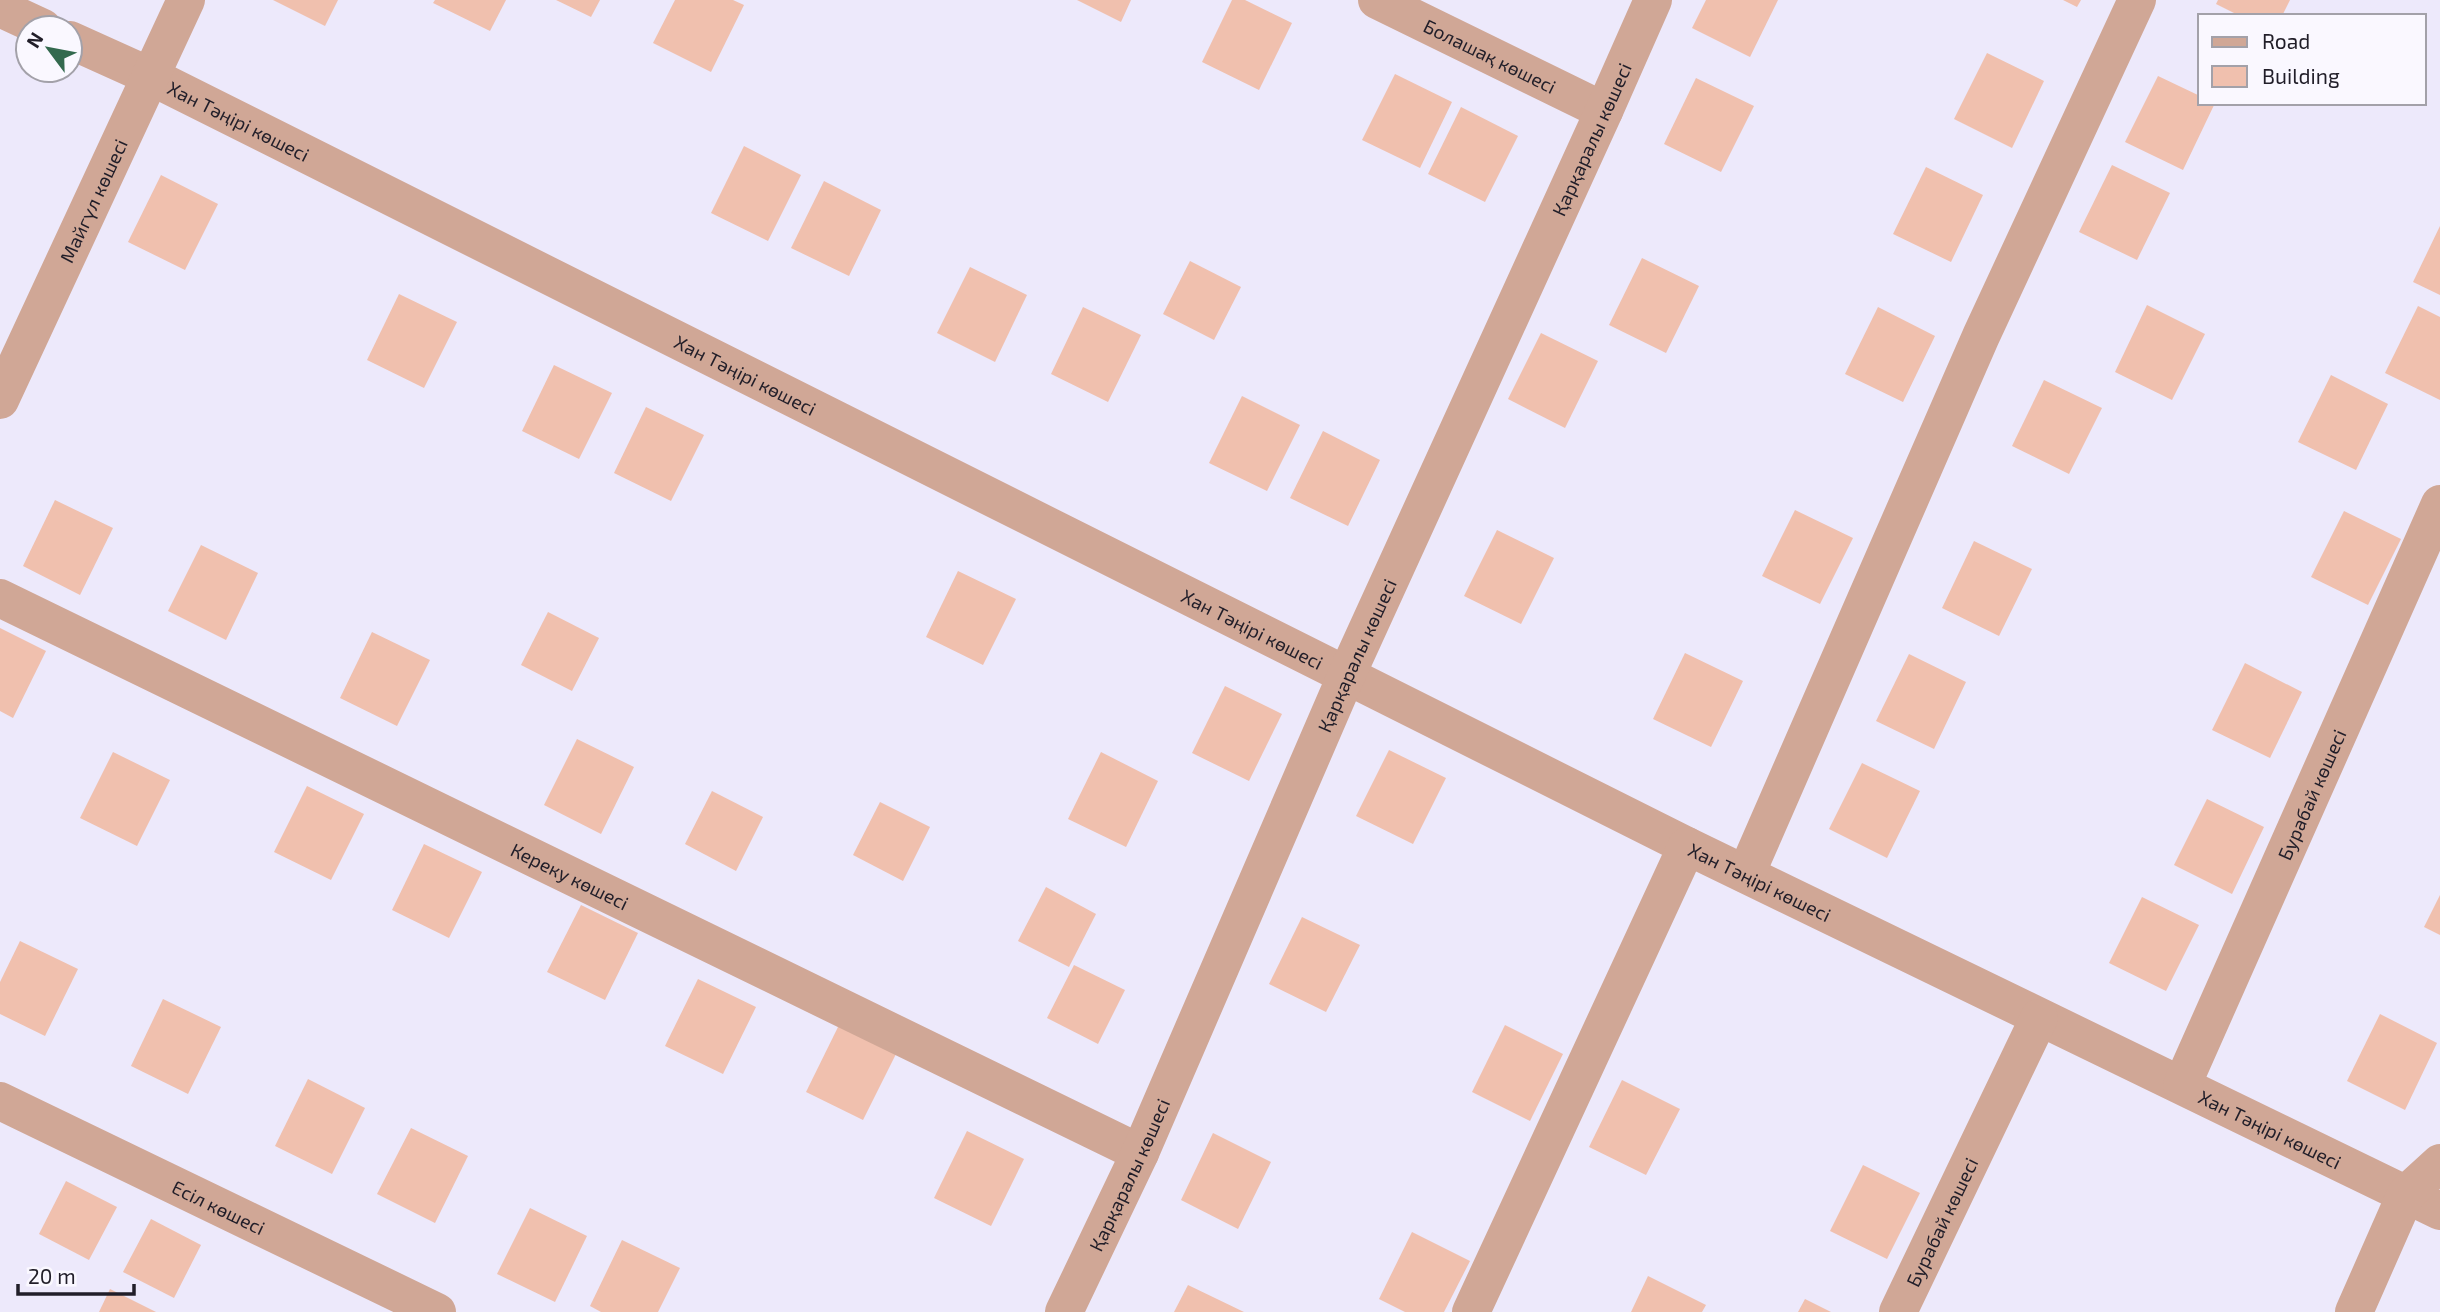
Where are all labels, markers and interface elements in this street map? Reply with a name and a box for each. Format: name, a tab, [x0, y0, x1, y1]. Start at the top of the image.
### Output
street label: Болашақ көшесі	[1420, 13, 1560, 97]
north arrow	[14, 14, 84, 84]
legend	[2198, 14, 2426, 105]
text: N	[21, 28, 48, 52]
text: Road	[2262, 28, 2310, 53]
street label: Қарқаралы көшесі	[1546, 59, 1635, 219]
text: Building	[2262, 63, 2340, 88]
street label: Хан Тәңірі көшесі	[164, 75, 313, 166]
street label: Майгүл көшесі	[54, 135, 131, 266]
street label: Хан Тәңірі көшесі	[671, 329, 820, 420]
street label: Қарқаралы көшесі	[1312, 575, 1401, 735]
street label: Хан Тәңірі көшесі	[1178, 583, 1327, 674]
street label: Бурабай көшесі	[2272, 726, 2350, 863]
street label: Кереку көшесі	[507, 837, 633, 914]
street label: Хан Тәңірі көшесі	[1685, 837, 1835, 926]
street label: Хан Тәңірі көшесі	[2195, 1084, 2345, 1173]
street label: Қарқаралы көшесі	[1083, 1095, 1174, 1254]
street label: Бурабай көшесі	[1901, 1154, 1982, 1290]
street label: Есіл көшесі	[169, 1175, 269, 1239]
scale bar	[18, 1252, 133, 1296]
text: 20 m	[28, 1263, 76, 1288]

